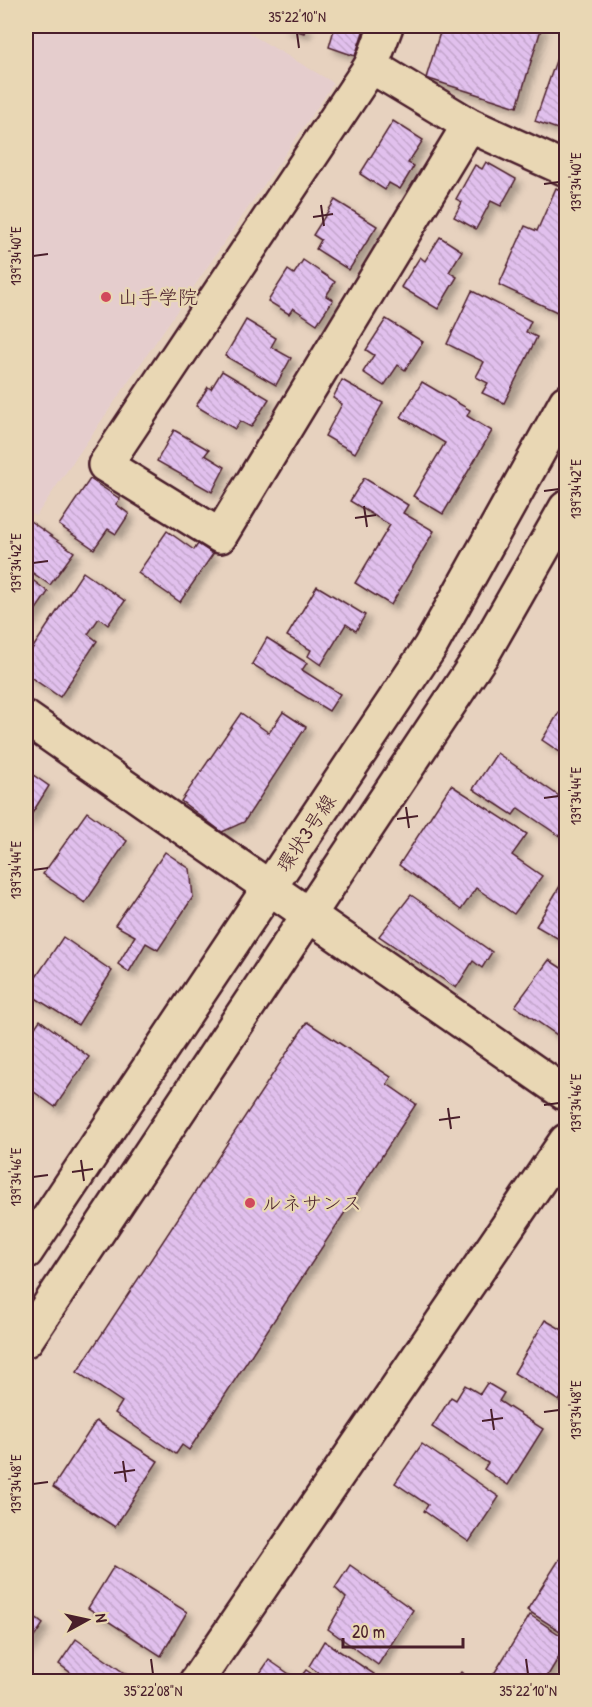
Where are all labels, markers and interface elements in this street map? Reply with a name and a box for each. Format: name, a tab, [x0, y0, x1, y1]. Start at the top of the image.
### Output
text: 35°22'10"N	[268, 6, 326, 27]
text: 139°34'40"E	[565, 152, 586, 212]
text: 139°34'40"E	[5, 226, 26, 286]
place label: 山手学院	[118, 283, 198, 310]
marker: 山手学院	[99, 290, 113, 304]
text: 139°34'42"E	[565, 459, 586, 519]
text: 139°34'42"E	[5, 533, 26, 593]
text: 139°34'44"E	[565, 766, 586, 825]
street label: 環状3号線	[270, 788, 342, 877]
text: 139°34'44"E	[5, 840, 26, 899]
text: 139°34'46"E	[565, 1073, 586, 1132]
text: 139°34'46"E	[5, 1147, 26, 1206]
place label: ルネサンス	[262, 1189, 362, 1216]
marker: ルネサンス	[243, 1196, 257, 1210]
text: 139°34'48"E	[565, 1380, 586, 1440]
text: 139°34'48"E	[5, 1454, 26, 1514]
north arrow	[57, 1590, 117, 1650]
scale bar	[343, 1611, 463, 1649]
text: N	[90, 1612, 113, 1624]
text: 20 m	[352, 1619, 385, 1644]
text: 35°22'08"N	[124, 1680, 182, 1701]
text: 35°22'10"N	[499, 1680, 557, 1701]

